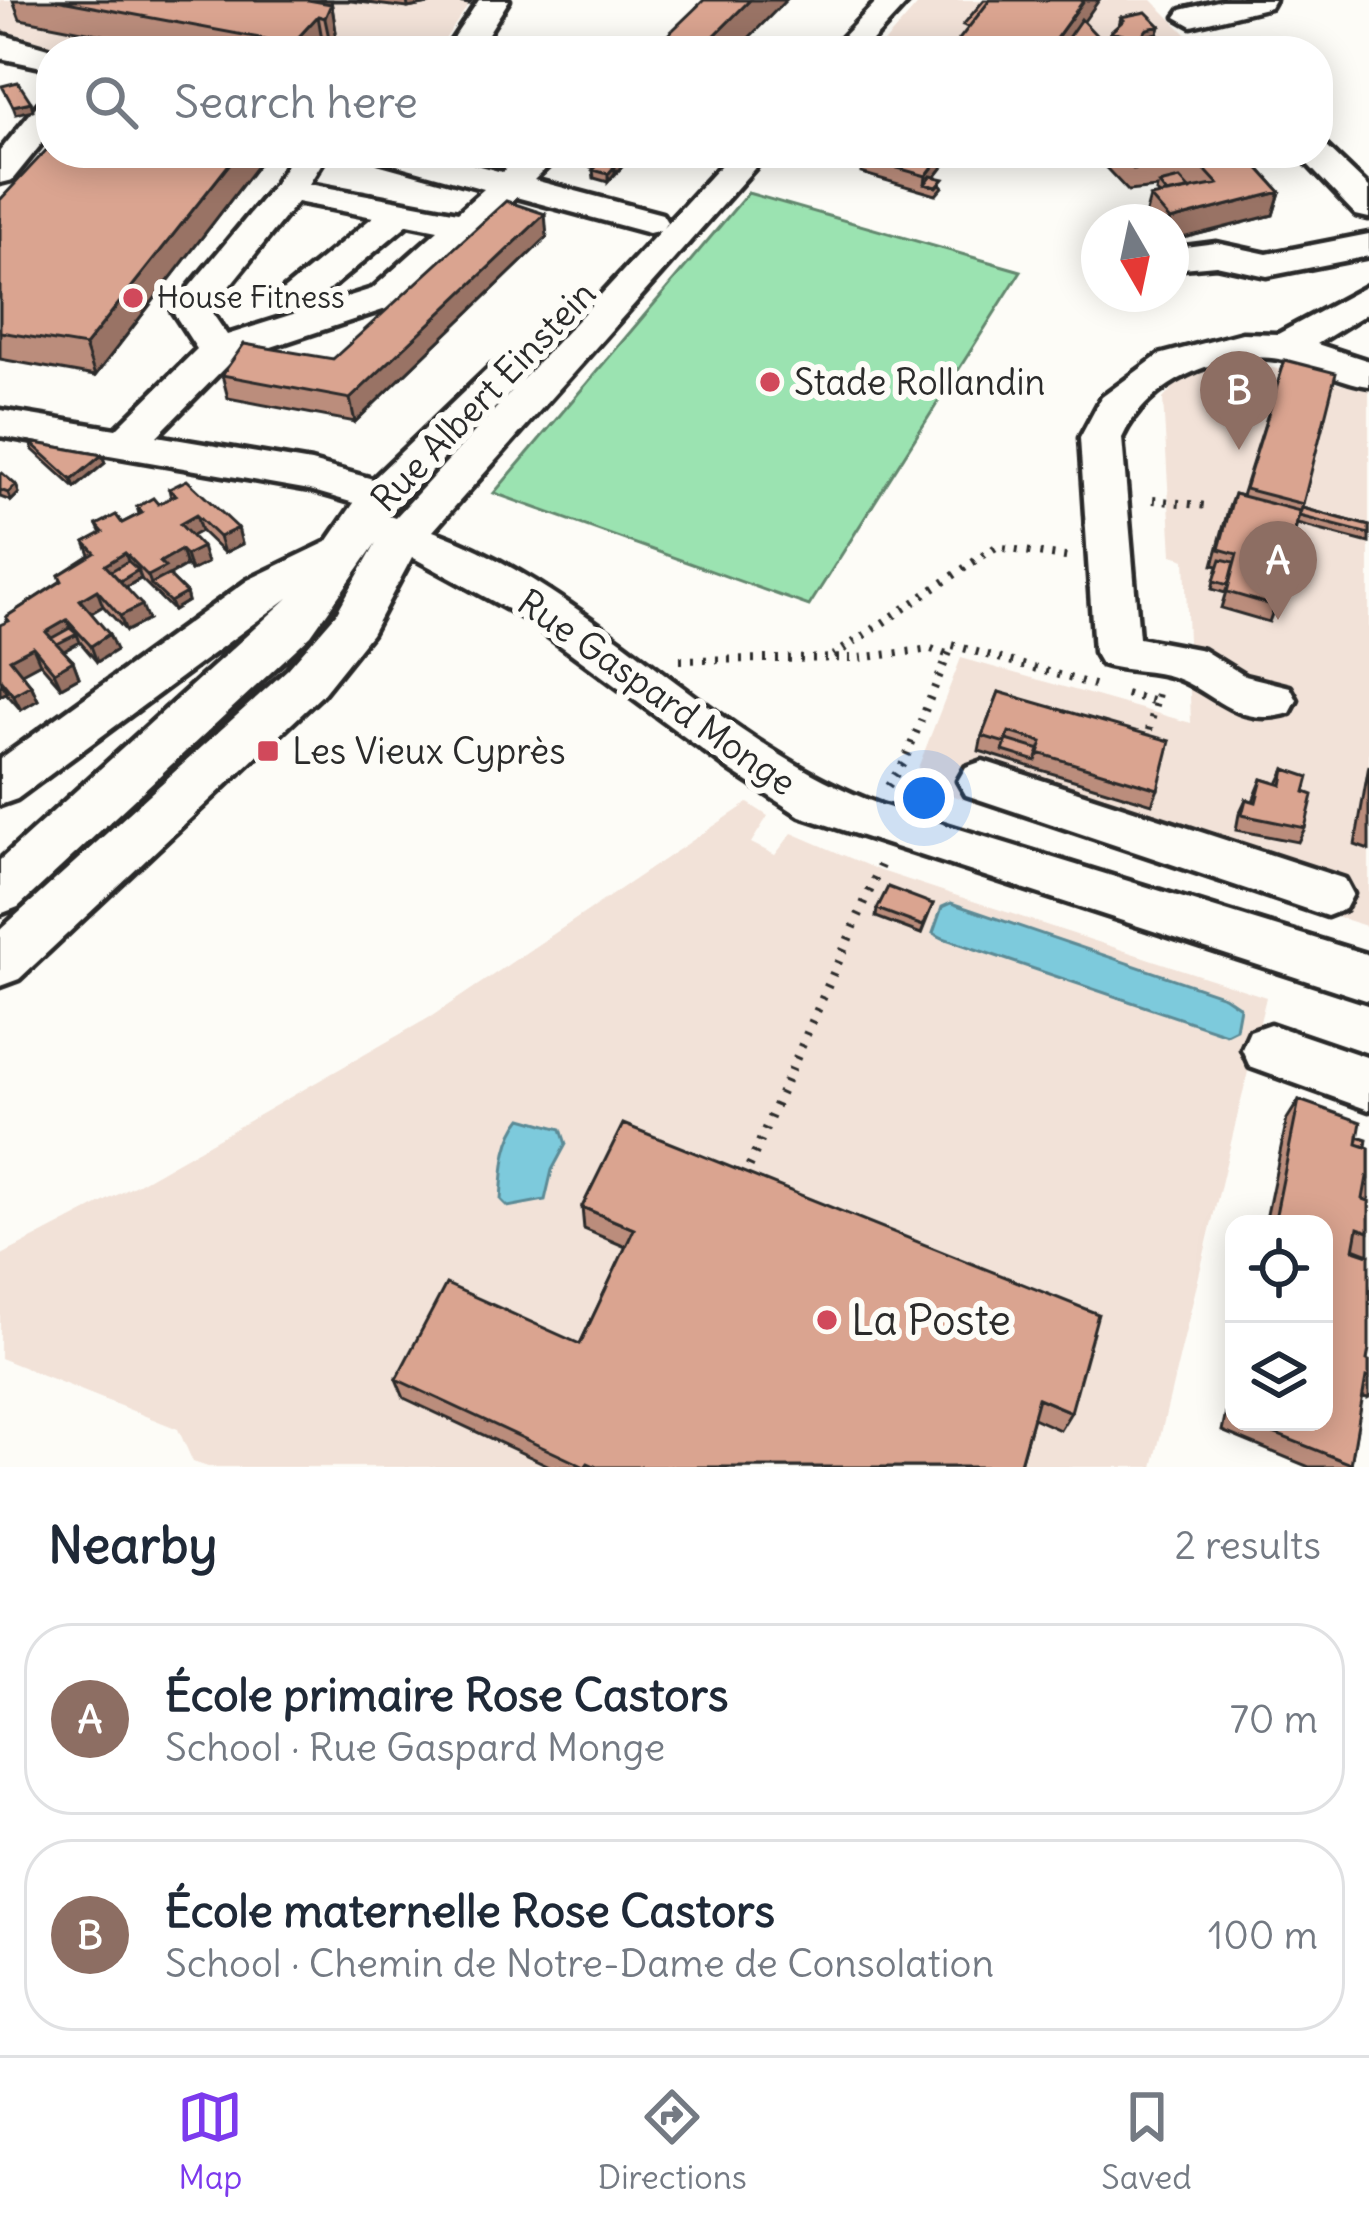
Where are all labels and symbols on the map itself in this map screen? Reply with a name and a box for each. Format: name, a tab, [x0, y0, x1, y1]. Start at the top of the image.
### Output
north arrow	[1081, 204, 1189, 312]
street label: Rue Albert Einstein	[362, 271, 605, 521]
place label: House Fitness	[157, 278, 345, 316]
marker: House Fitness	[120, 285, 146, 311]
pin: B	[1200, 351, 1278, 450]
place label: Stade Rollandin	[794, 360, 1045, 405]
marker: Stade Rollandin	[757, 369, 783, 395]
pin: A	[1239, 521, 1317, 620]
street label: Rue Gaspard Monge	[509, 580, 804, 805]
place label: Les Vieux Cyprès	[292, 729, 566, 774]
marker: Les Vieux Cyprès	[255, 738, 281, 764]
your location	[894, 768, 954, 828]
place label: La Poste	[851, 1294, 1011, 1346]
marker: La Poste	[814, 1307, 840, 1333]

